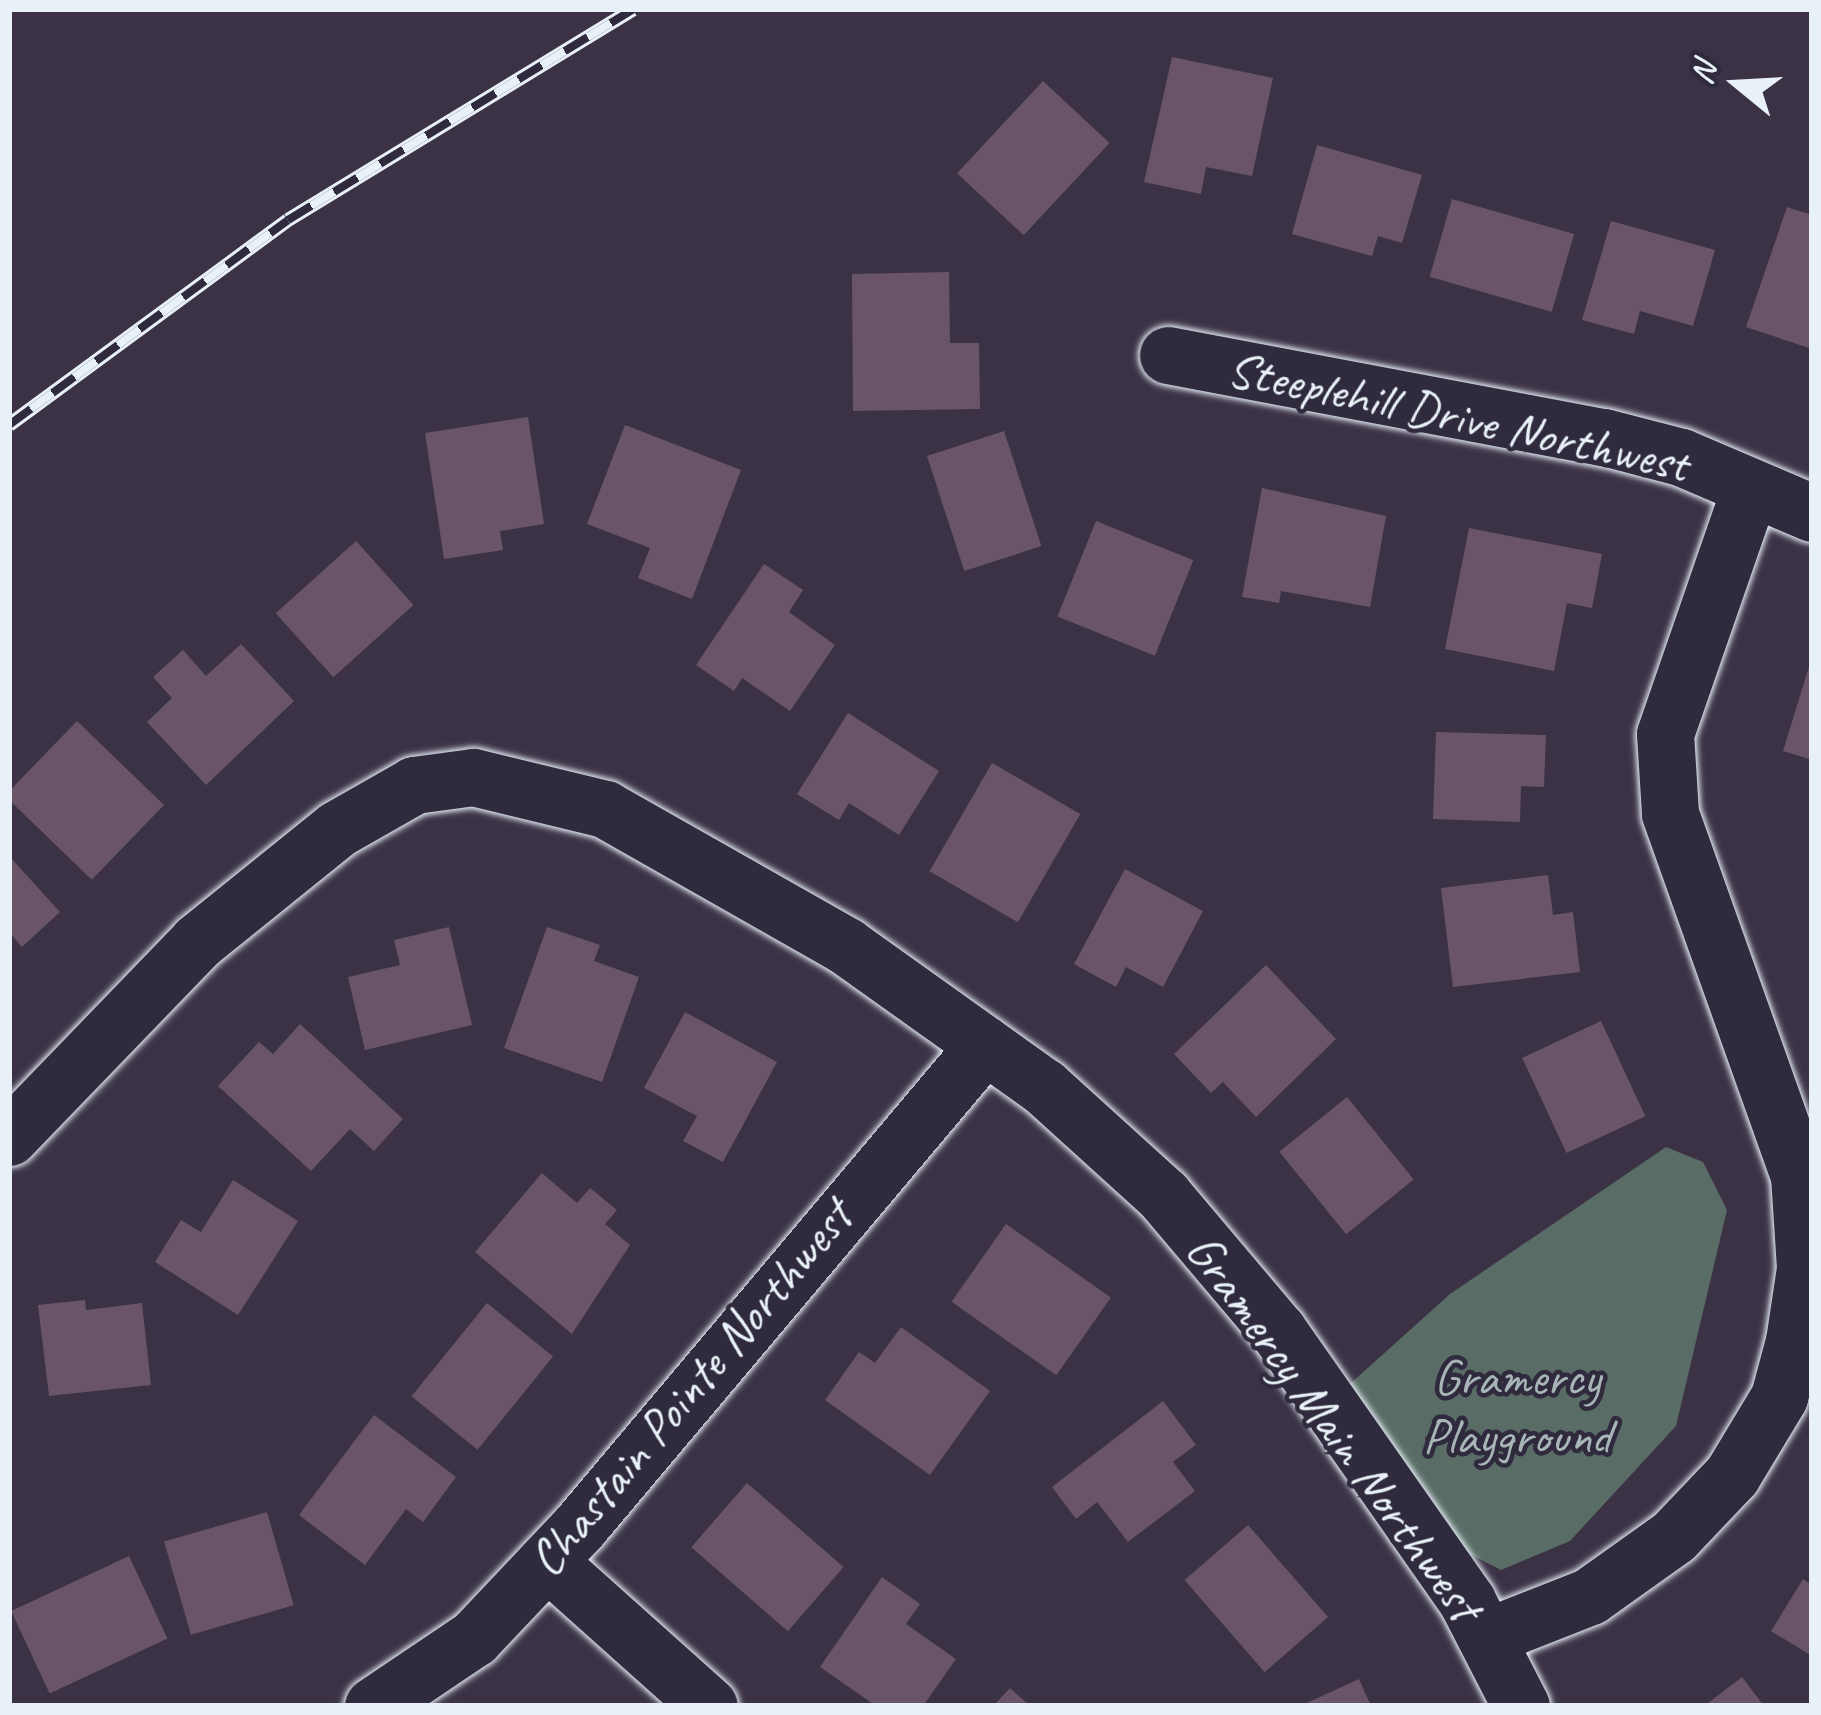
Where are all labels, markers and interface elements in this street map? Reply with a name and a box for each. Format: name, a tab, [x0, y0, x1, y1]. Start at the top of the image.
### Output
north arrow	[1677, 24, 1797, 144]
text: N	[1680, 57, 1726, 89]
street label: Steeplehill Drive Northwest	[1221, 337, 1695, 495]
street label: Chastain Pointe Northwest	[515, 1187, 865, 1589]
street label: Gramercy Main Northwest	[1172, 1220, 1496, 1634]
park label: Gramercy Playground	[1423, 1347, 1611, 1467]

